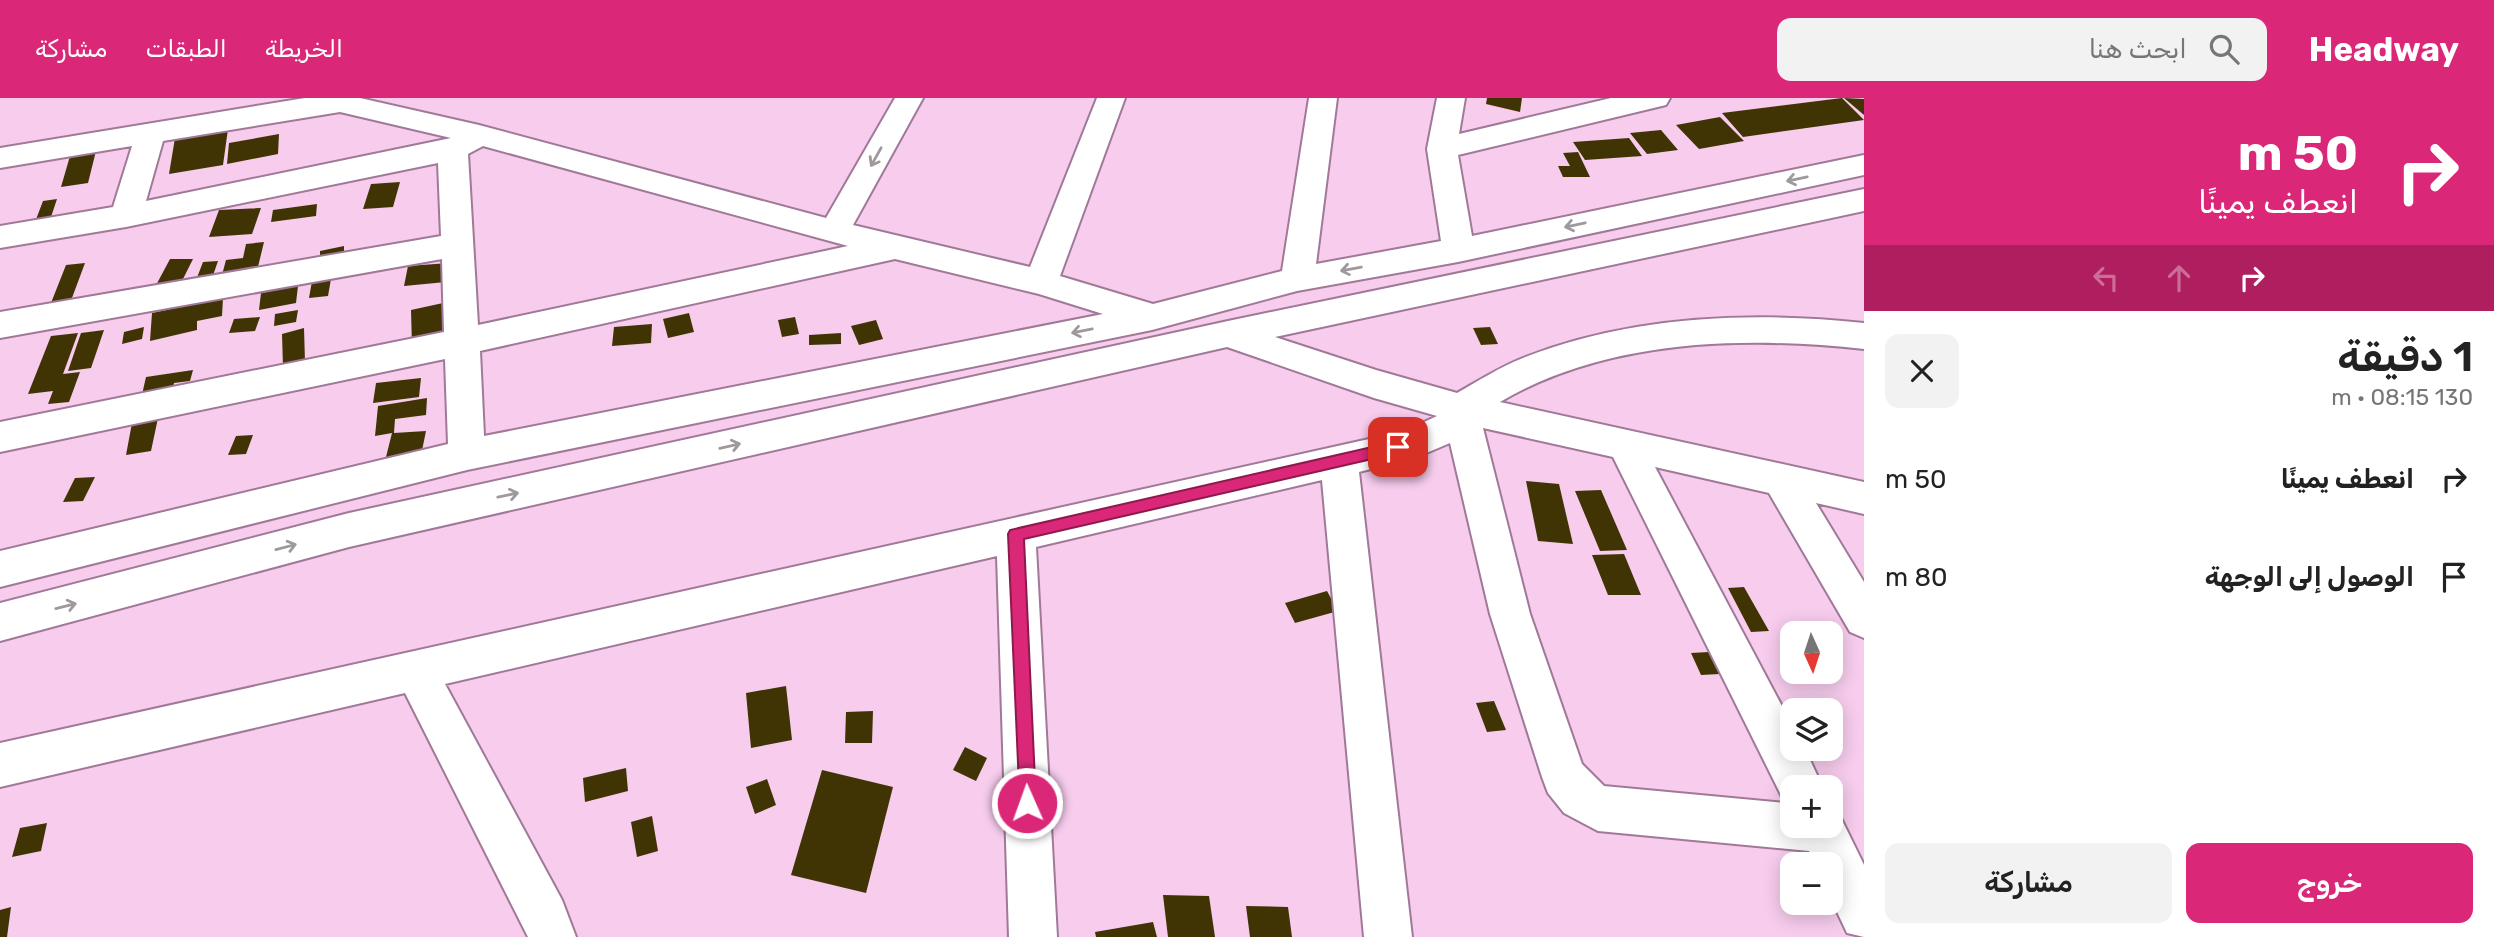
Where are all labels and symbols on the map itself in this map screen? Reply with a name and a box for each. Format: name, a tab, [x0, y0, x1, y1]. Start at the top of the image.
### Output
one-way arrow	[868, 147, 882, 167]
one-way arrow	[1786, 172, 1809, 186]
one-way arrow	[1564, 219, 1587, 233]
one-way arrow	[1340, 263, 1363, 276]
one-way arrow	[1071, 325, 1094, 339]
pin	[1368, 417, 1428, 477]
one-way arrow	[718, 439, 741, 453]
one-way arrow	[496, 488, 519, 502]
one-way arrow	[274, 540, 297, 553]
one-way arrow	[54, 599, 77, 612]
north arrow	[1780, 621, 1843, 684]
position arrow	[990, 766, 1064, 840]

